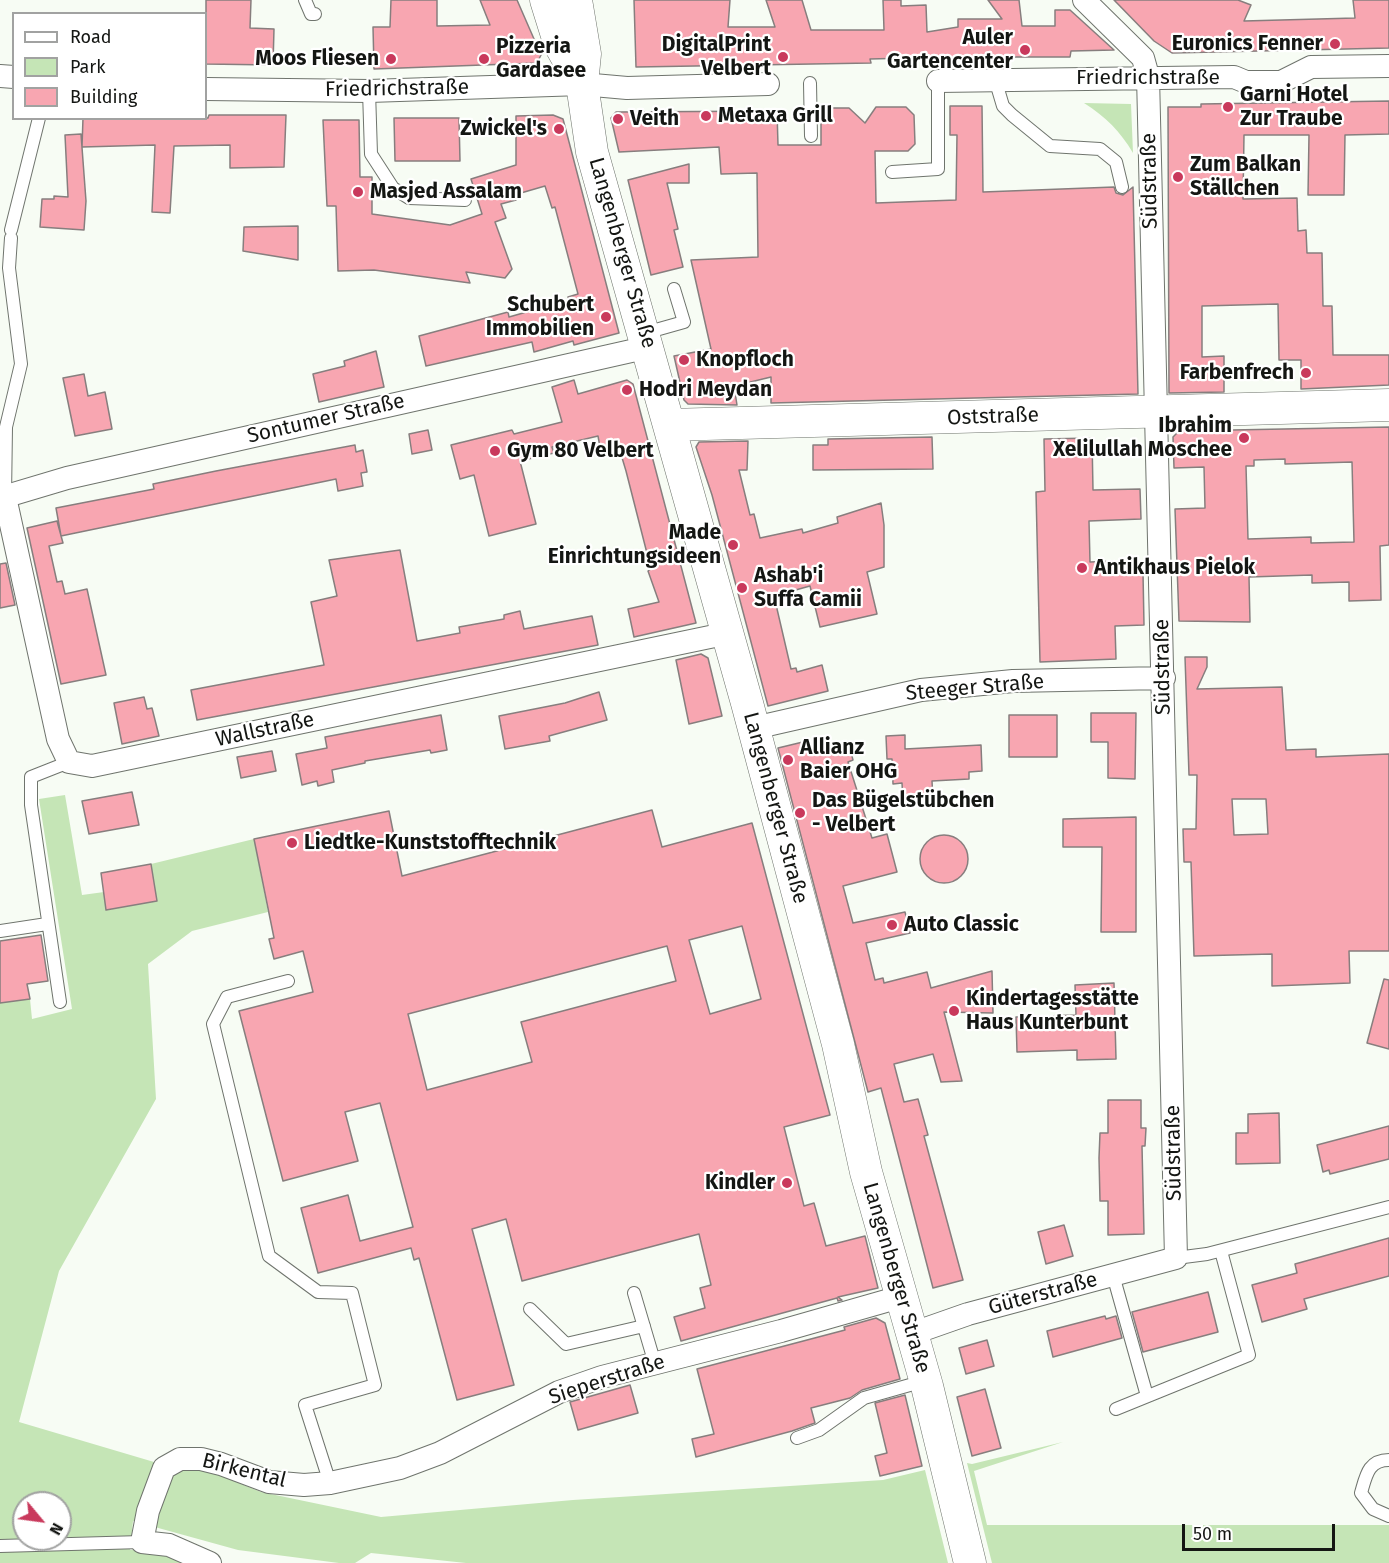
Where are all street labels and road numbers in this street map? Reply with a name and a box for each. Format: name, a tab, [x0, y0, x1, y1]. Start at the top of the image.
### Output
street label: Friedrichstraße	[1076, 65, 1220, 91]
street label: Friedrichstraße	[325, 75, 469, 103]
street label: Südstraße	[1137, 133, 1163, 229]
street label: Langenberger Straße	[583, 155, 661, 351]
street label: Sontumer Straße	[245, 389, 407, 449]
street label: Oststraße	[947, 403, 1039, 431]
street label: Südstraße	[1150, 619, 1176, 715]
street label: Steeger Straße	[905, 669, 1045, 707]
street label: Wallstraße	[213, 707, 317, 753]
street label: Langenberger Straße	[737, 709, 813, 907]
street label: Südstraße	[1161, 1105, 1187, 1201]
street label: Langenberger Straße	[857, 1180, 935, 1376]
street label: Güterstraße	[986, 1267, 1100, 1321]
street label: Sieperstraße	[546, 1349, 668, 1411]
street label: Birkental	[199, 1448, 289, 1494]

